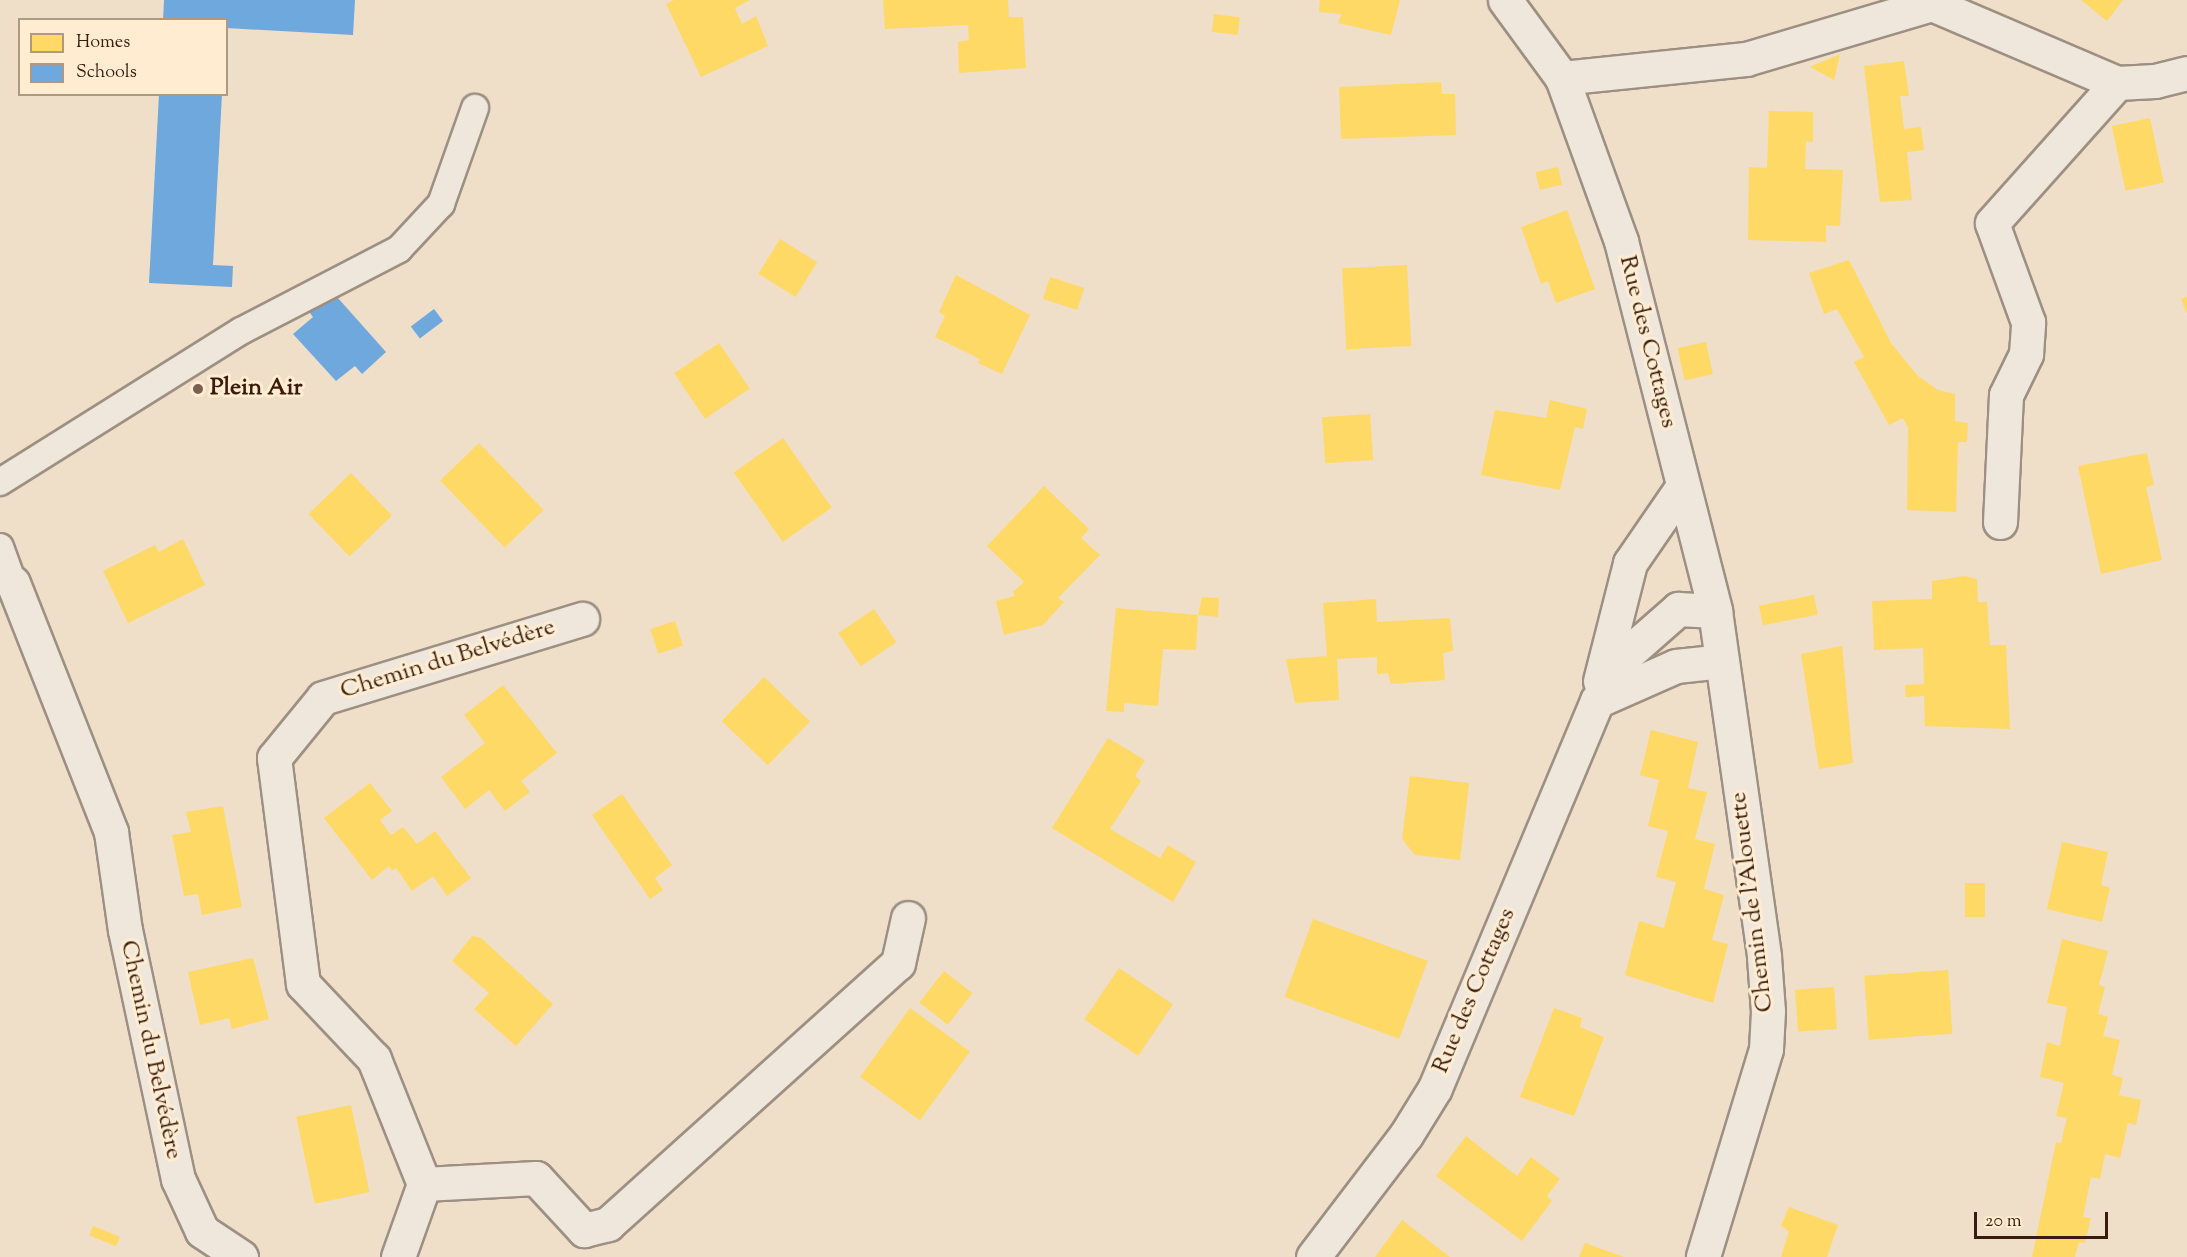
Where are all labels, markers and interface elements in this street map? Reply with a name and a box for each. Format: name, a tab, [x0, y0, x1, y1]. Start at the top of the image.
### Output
legend	[18, 18, 228, 96]
text: Homes	[76, 30, 130, 56]
text: Schools	[76, 60, 137, 86]
street label: Rue des Cottages	[1612, 253, 1682, 431]
place label: Plein Air	[210, 375, 302, 403]
marker: Plein Air	[191, 382, 205, 396]
street label: Chemin du Belvédère	[337, 614, 559, 706]
street label: Chemin de l'Alouette	[1725, 790, 1781, 1014]
street label: Rue des Cottages	[1427, 904, 1523, 1078]
street label: Chemin du Belvédère	[113, 938, 187, 1162]
scale bar	[1977, 1200, 2110, 1238]
text: 20 m	[1985, 1209, 2022, 1235]

